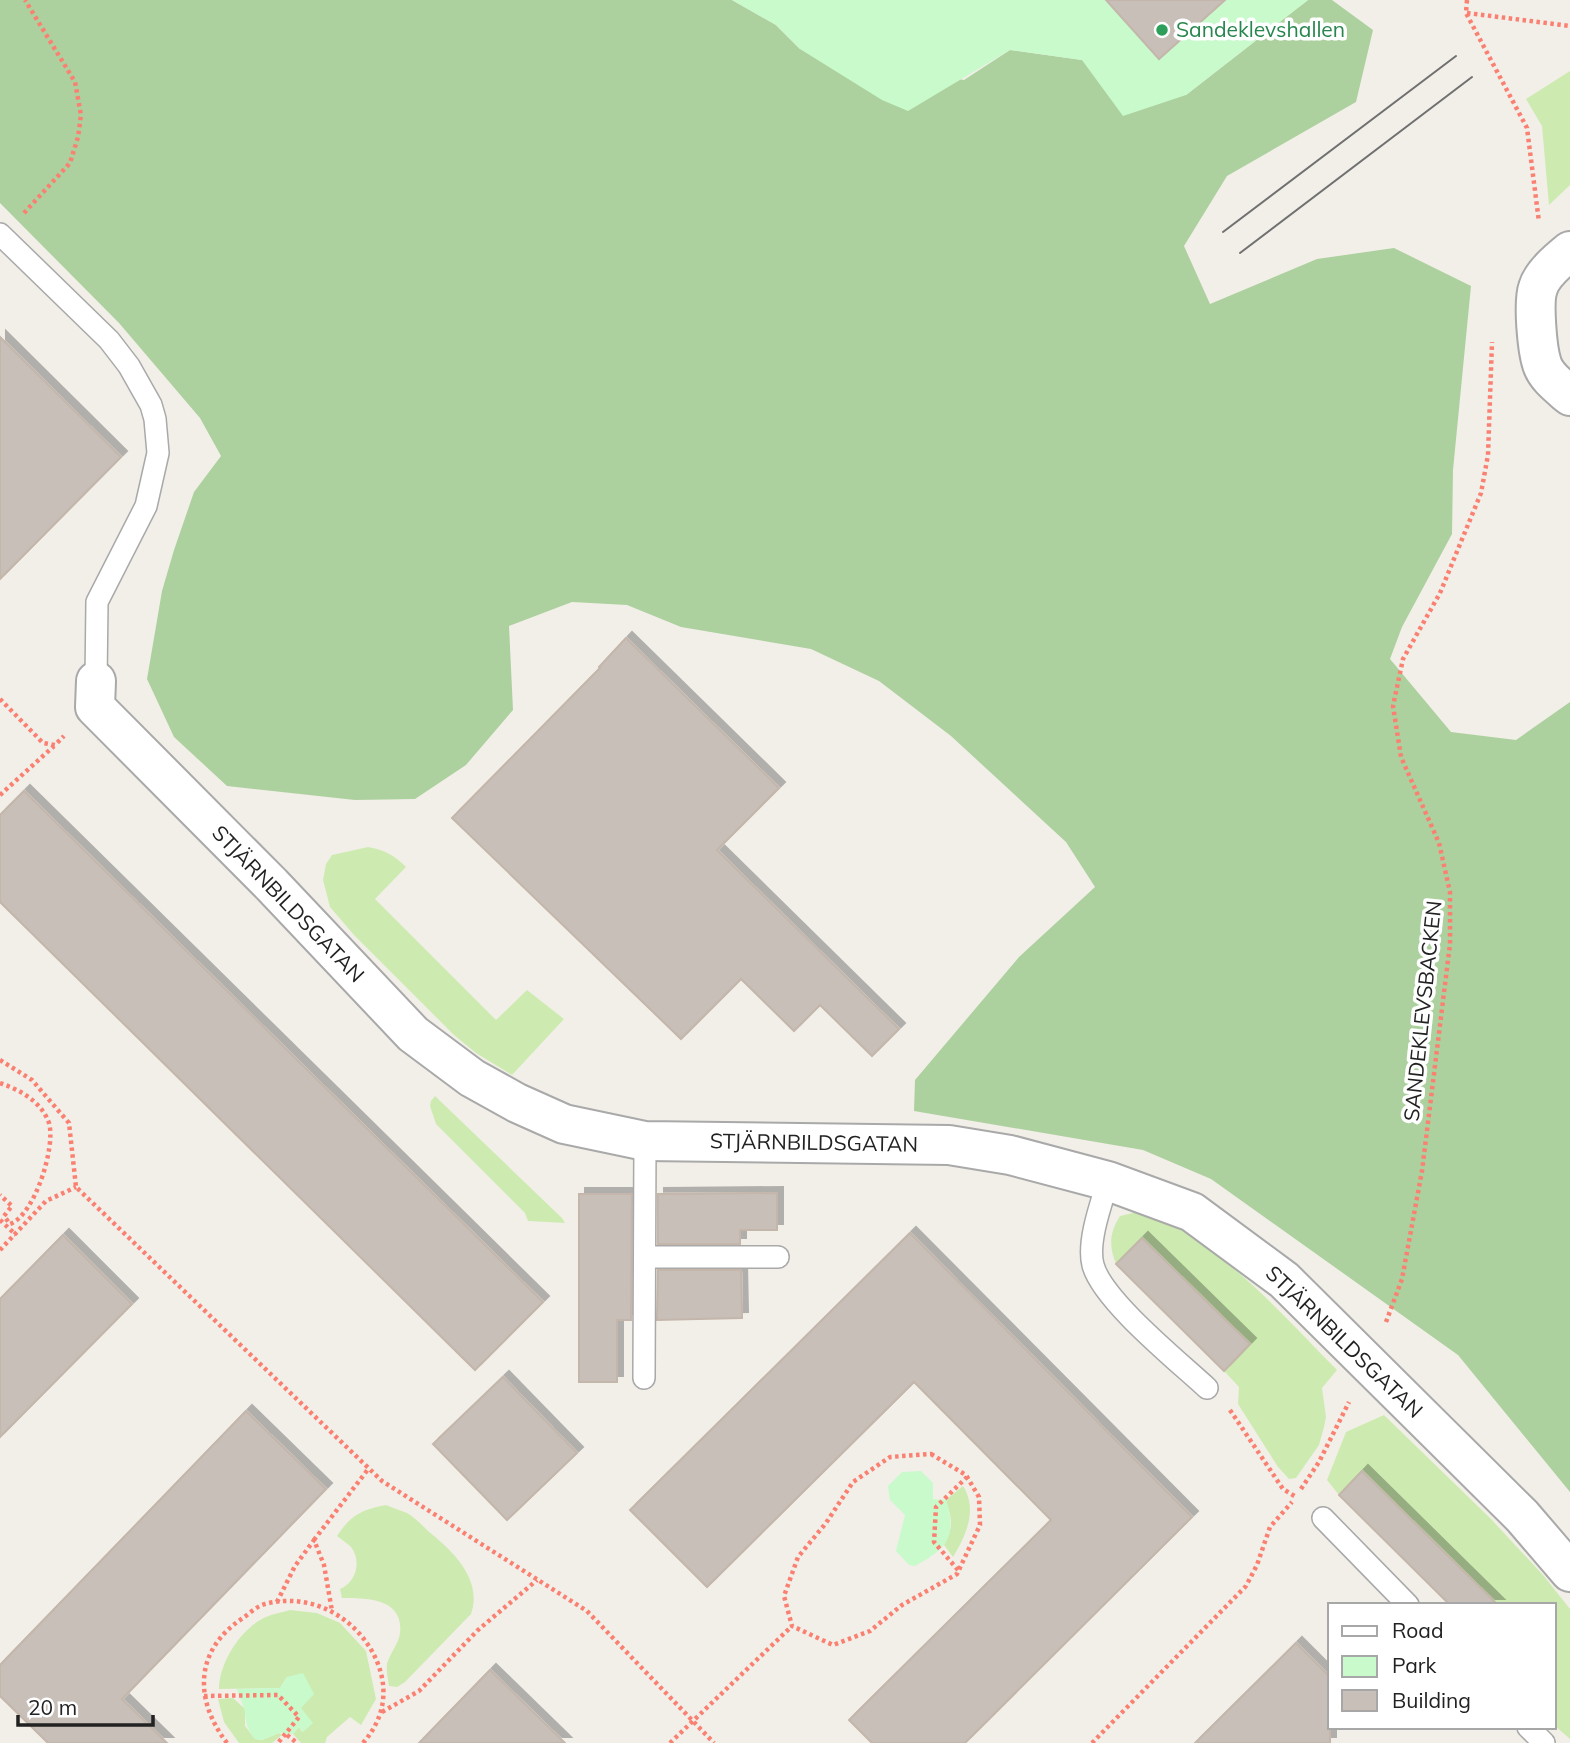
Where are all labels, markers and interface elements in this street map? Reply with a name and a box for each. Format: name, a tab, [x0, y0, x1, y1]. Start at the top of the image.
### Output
place label: Sandeklevshallen	[1176, 16, 1345, 42]
marker: Sandeklevshallen	[1154, 22, 1170, 38]
street label: STJÄRNBILDSGATAN	[207, 819, 370, 987]
street label: SANDEKLEVSBACKEN	[1397, 899, 1447, 1122]
street label: STJÄRNBILDSGATAN	[710, 1127, 918, 1157]
street label: STJÄRNBILDSGATAN	[1261, 1260, 1429, 1423]
legend	[1328, 1603, 1556, 1729]
text: Road	[1392, 1617, 1443, 1643]
text: Park	[1392, 1652, 1436, 1678]
scale bar	[18, 1684, 152, 1728]
text: Building	[1392, 1687, 1471, 1713]
text: 20 m	[28, 1694, 77, 1720]

